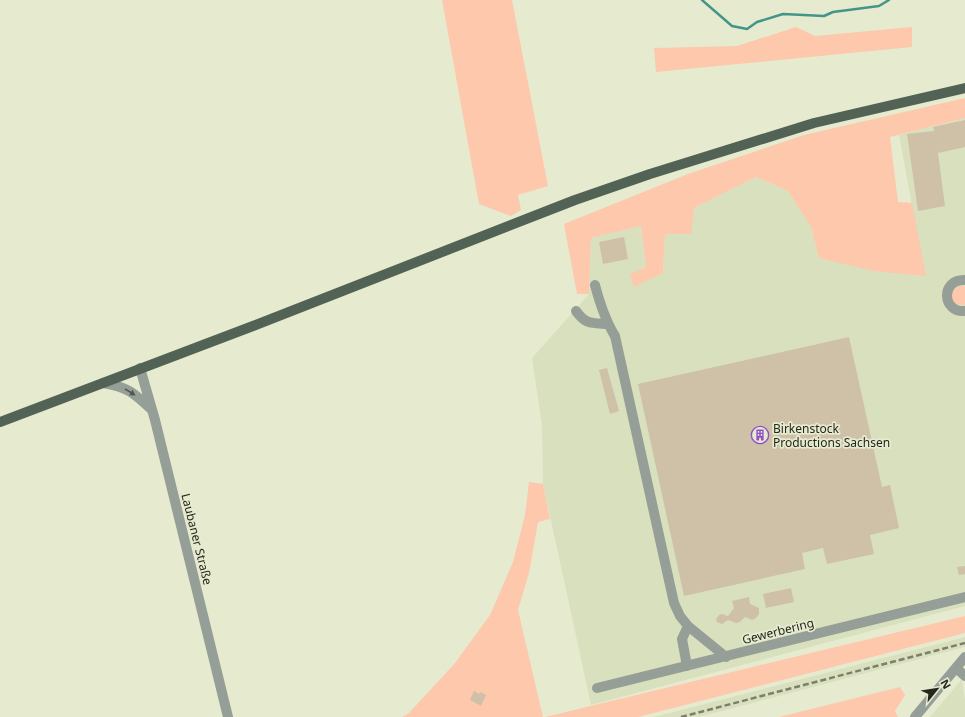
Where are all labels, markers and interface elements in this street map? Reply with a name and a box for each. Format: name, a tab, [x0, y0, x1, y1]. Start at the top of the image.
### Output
one-way arrow	[124, 388, 136, 395]
place label: Birkenstock Productions Sachsen	[773, 420, 890, 451]
building icon: Birkenstock Productions Sachsen	[750, 425, 770, 445]
street label: Laubaner Straße	[177, 492, 217, 587]
street label: Gewerbering	[740, 614, 816, 648]
north arrow	[917, 669, 957, 709]
text: N	[937, 676, 955, 691]

